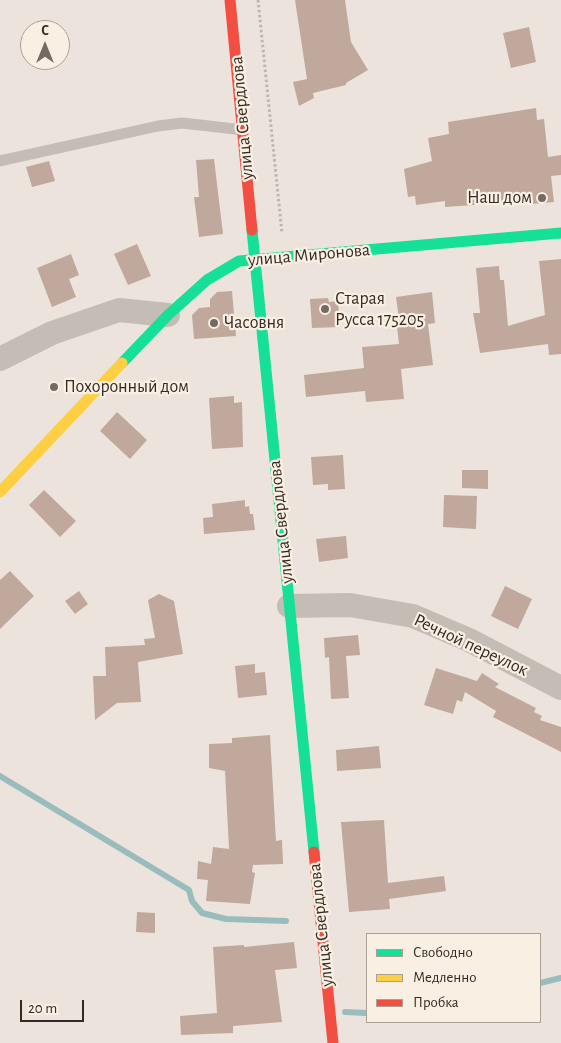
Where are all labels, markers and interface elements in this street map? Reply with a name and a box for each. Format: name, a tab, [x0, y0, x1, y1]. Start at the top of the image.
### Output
north arrow	[20, 20, 70, 70]
text: С	[41, 24, 49, 38]
street label: улица Свердлова	[226, 55, 258, 181]
place label: Наш дом	[467, 187, 532, 209]
marker: Наш дом	[536, 192, 548, 204]
street label: улица Миронова	[247, 239, 371, 271]
place label: Старая Русса 175205	[335, 288, 424, 330]
marker: Старая Русса 175205	[319, 303, 331, 315]
place label: Часовня	[224, 312, 284, 334]
marker: Часовня	[208, 317, 220, 329]
place label: Похоронный дом	[64, 376, 189, 398]
marker: Похоронный дом	[48, 381, 60, 393]
street label: улица Свердлова	[264, 459, 298, 585]
street label: Речной переулок	[410, 609, 532, 681]
street label: улица Свердлова	[304, 862, 338, 988]
legend	[366, 933, 541, 1023]
text: Свободно	[413, 945, 473, 960]
text: Медленно	[413, 970, 477, 985]
scale bar	[22, 990, 86, 1022]
text: Пробка	[413, 995, 459, 1010]
text: 20 m	[28, 1001, 57, 1016]

